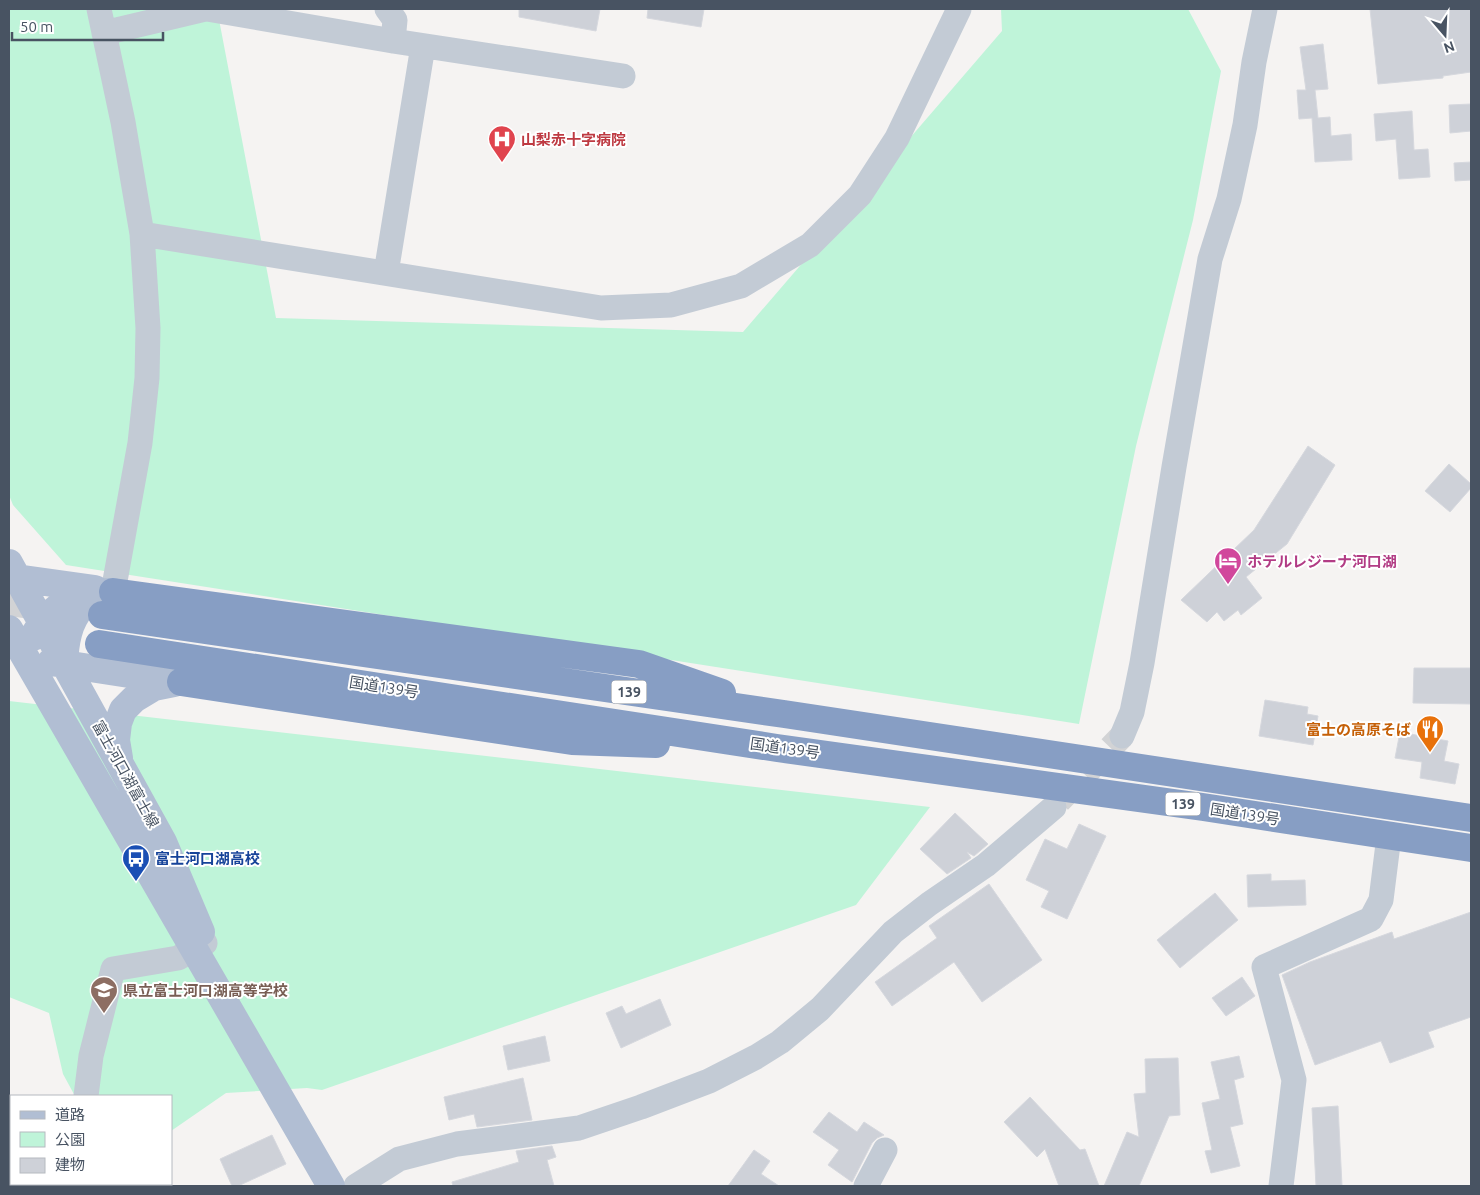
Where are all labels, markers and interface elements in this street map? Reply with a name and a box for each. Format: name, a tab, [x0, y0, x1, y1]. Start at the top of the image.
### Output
scale bar	[12, 10, 164, 42]
north arrow	[1420, 10, 1470, 60]
text: 50 m	[20, 18, 53, 35]
text: N	[1442, 38, 1457, 57]
hospital icon: 山梨赤十字病院	[487, 124, 517, 163]
place label: 山梨赤十字病院	[521, 131, 626, 148]
hotel icon: ホテルレジーナ河口湖	[1213, 546, 1243, 585]
place label: ホテルレジーナ河口湖	[1247, 553, 1397, 570]
street label: 国道139号	[348, 673, 420, 701]
road number: 139	[612, 680, 646, 704]
restaurant icon: 富士の高原そば	[1415, 714, 1445, 753]
street label: 富士河口湖富士線	[89, 717, 163, 831]
place label: 富士の高原そば	[1306, 721, 1411, 738]
street label: 国道139号	[749, 735, 821, 761]
road number: 139	[1166, 792, 1200, 816]
street label: 国道139号	[1209, 800, 1281, 828]
bus stop icon: 富士河口湖高校	[121, 843, 151, 882]
place label: 富士河口湖高校	[155, 850, 260, 867]
school or university icon: 県立富士河口湖高等学校	[89, 975, 119, 1014]
place label: 県立富士河口湖高等学校	[123, 982, 288, 999]
legend	[10, 1095, 172, 1185]
text: 道路	[55, 1106, 85, 1123]
text: 公園	[55, 1131, 85, 1148]
text: 建物	[55, 1156, 85, 1173]

